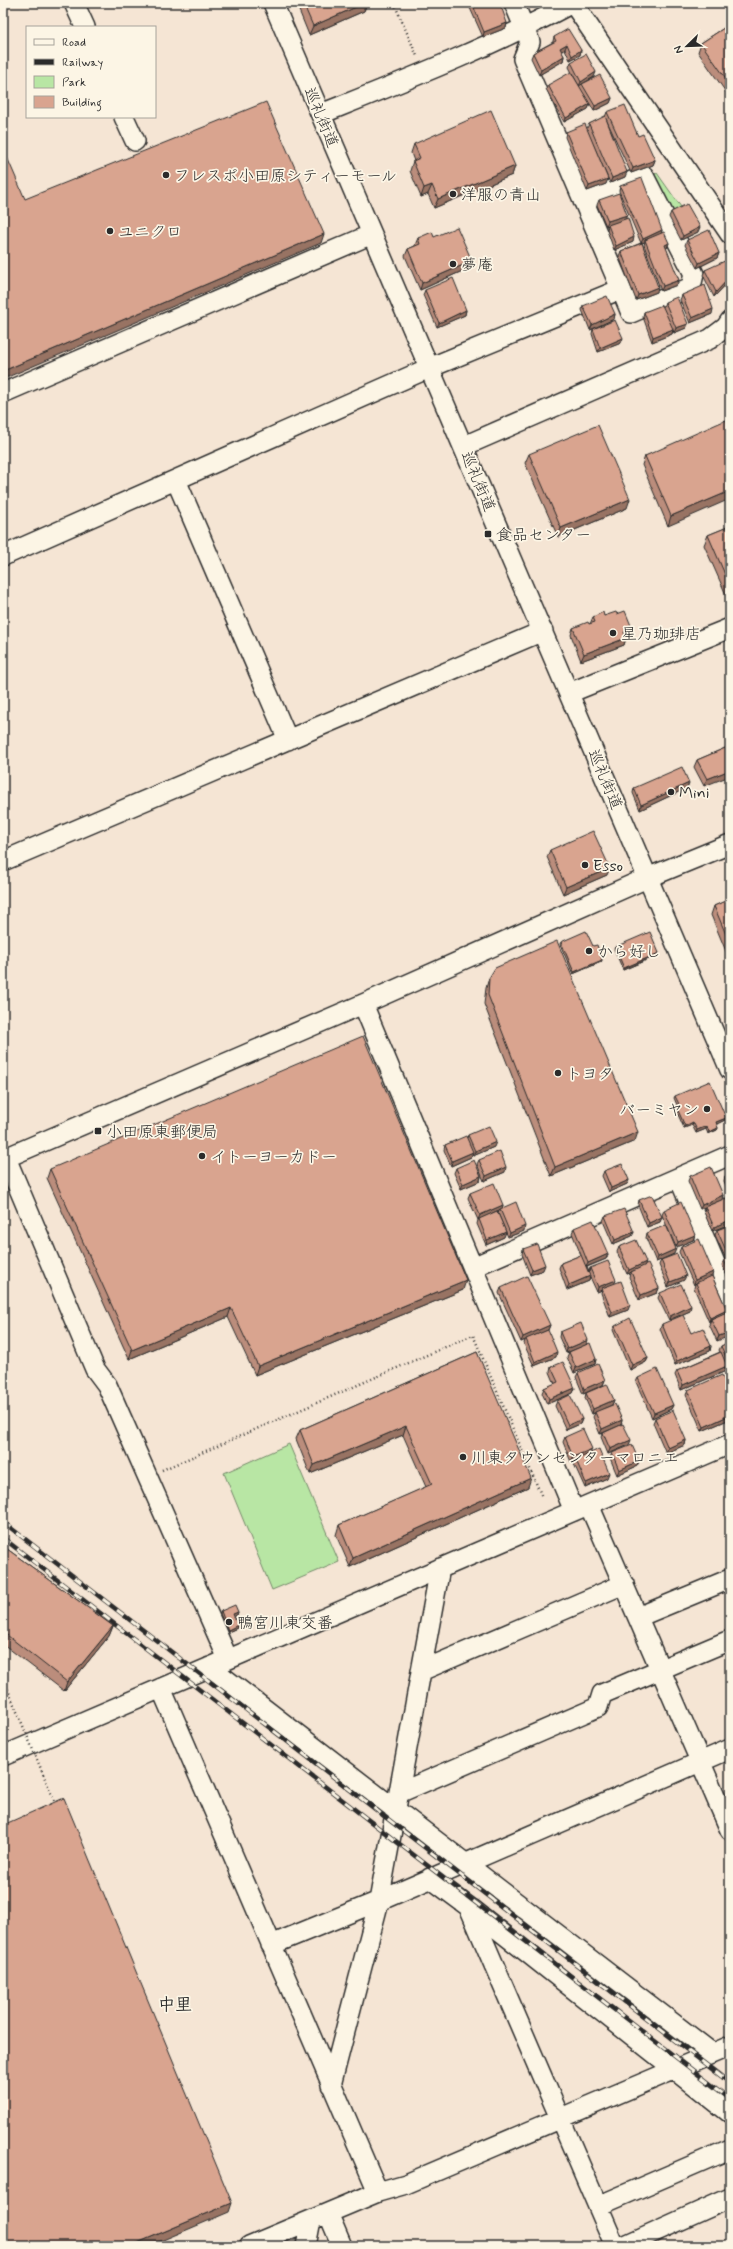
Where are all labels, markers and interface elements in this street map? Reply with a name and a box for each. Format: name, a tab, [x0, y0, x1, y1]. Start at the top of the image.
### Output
legend	[26, 26, 156, 118]
north arrow	[667, 26, 707, 66]
text: Road	[62, 35, 86, 51]
text: N	[671, 43, 687, 56]
text: Railway	[62, 55, 104, 71]
text: Park	[62, 75, 86, 91]
street label: 巡礼街道	[298, 84, 343, 151]
text: Building	[62, 95, 102, 112]
place label: フレスポ小田原シティーモール	[174, 166, 397, 187]
marker: フレスポ小田原シティーモール	[161, 170, 171, 180]
place label: 洋服の青山	[461, 185, 541, 206]
marker: 洋服の青山	[448, 189, 458, 199]
place label: ユニクロ	[118, 222, 182, 243]
marker: ユニクロ	[105, 226, 115, 236]
place label: 夢庵	[461, 255, 493, 276]
marker: 夢庵	[448, 259, 458, 269]
street label: 巡礼街道	[455, 448, 500, 515]
place label: 食品センター	[496, 525, 591, 546]
marker: 食品センター	[483, 529, 493, 539]
place label: 星乃珈琲店	[621, 624, 701, 645]
marker: 星乃珈琲店	[608, 628, 618, 638]
street label: 巡礼街道	[582, 746, 627, 813]
place label: Mini	[679, 783, 709, 804]
marker: Mini	[666, 787, 676, 797]
place label: Esso	[593, 856, 623, 877]
marker: Esso	[580, 860, 590, 870]
place label: から好し	[597, 942, 661, 963]
marker: から好し	[584, 946, 594, 956]
place label: トヨタ	[566, 1064, 614, 1085]
marker: トヨタ	[553, 1068, 563, 1078]
place label: バーミヤン	[619, 1100, 699, 1121]
marker: バーミヤン	[702, 1104, 712, 1114]
place label: 小田原東郵便局	[106, 1122, 218, 1143]
marker: 小田原東郵便局	[93, 1126, 103, 1136]
place label: イトーヨーカドー	[210, 1147, 337, 1168]
marker: イトーヨーカドー	[197, 1151, 207, 1161]
place label: 川東タウンセンターマロニエ	[471, 1448, 679, 1469]
marker: 川東タウンセンターマロニエ	[458, 1452, 468, 1462]
place label: 鴨宮川東交番	[237, 1613, 333, 1634]
marker: 鴨宮川東交番	[224, 1617, 234, 1627]
district label: 中里	[158, 1994, 192, 2016]

